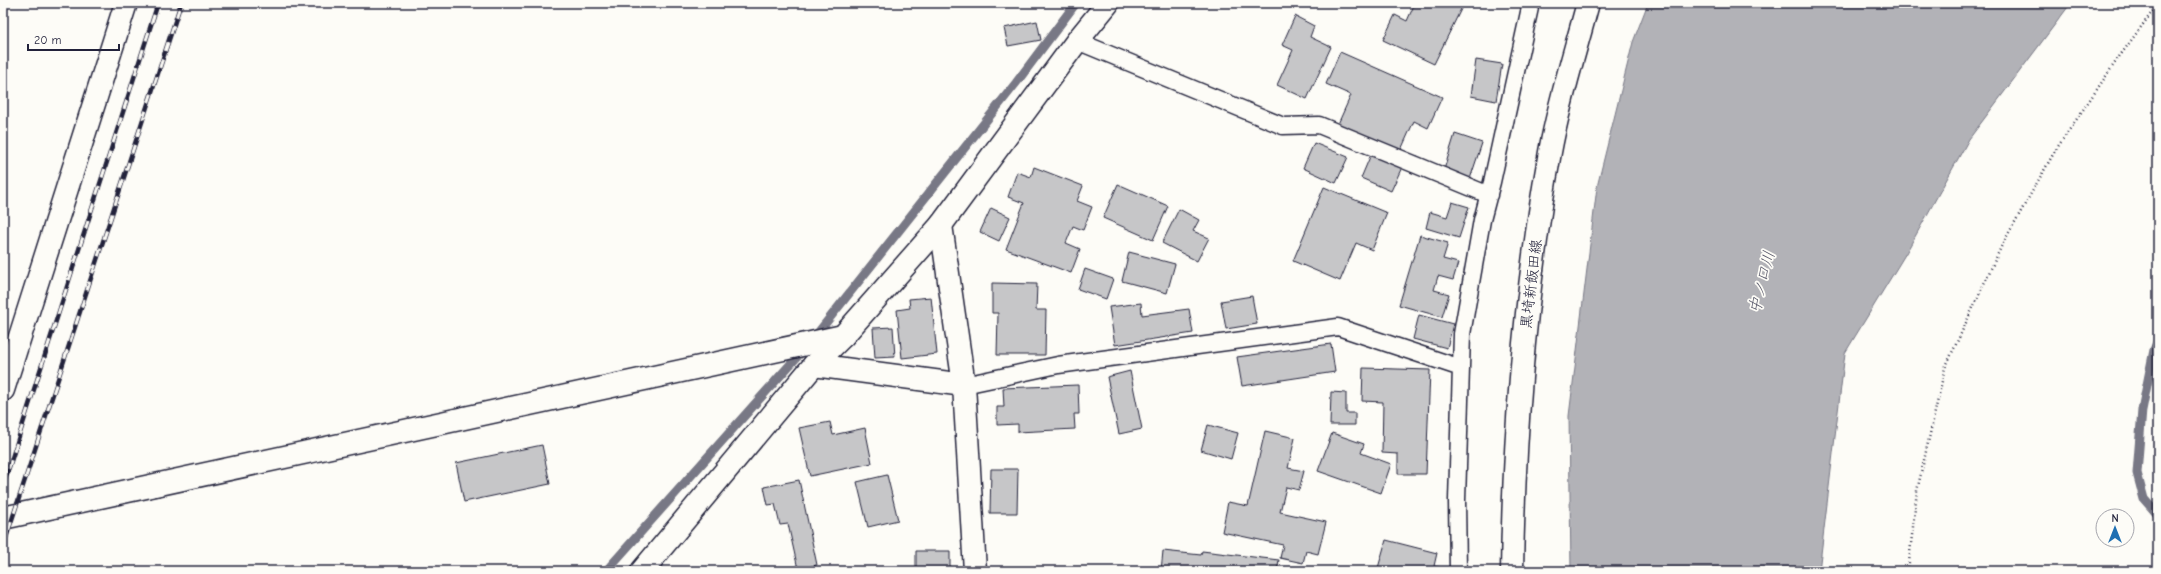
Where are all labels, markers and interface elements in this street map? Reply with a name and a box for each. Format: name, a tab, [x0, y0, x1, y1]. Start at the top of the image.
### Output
scale bar	[28, 26, 119, 52]
text: 20 m	[34, 33, 62, 47]
street label: 黒埼新飯田線	[1517, 238, 1545, 330]
water label: 中ノ口川	[1745, 249, 1778, 315]
north arrow	[2095, 508, 2135, 548]
text: N	[2111, 512, 2119, 525]

